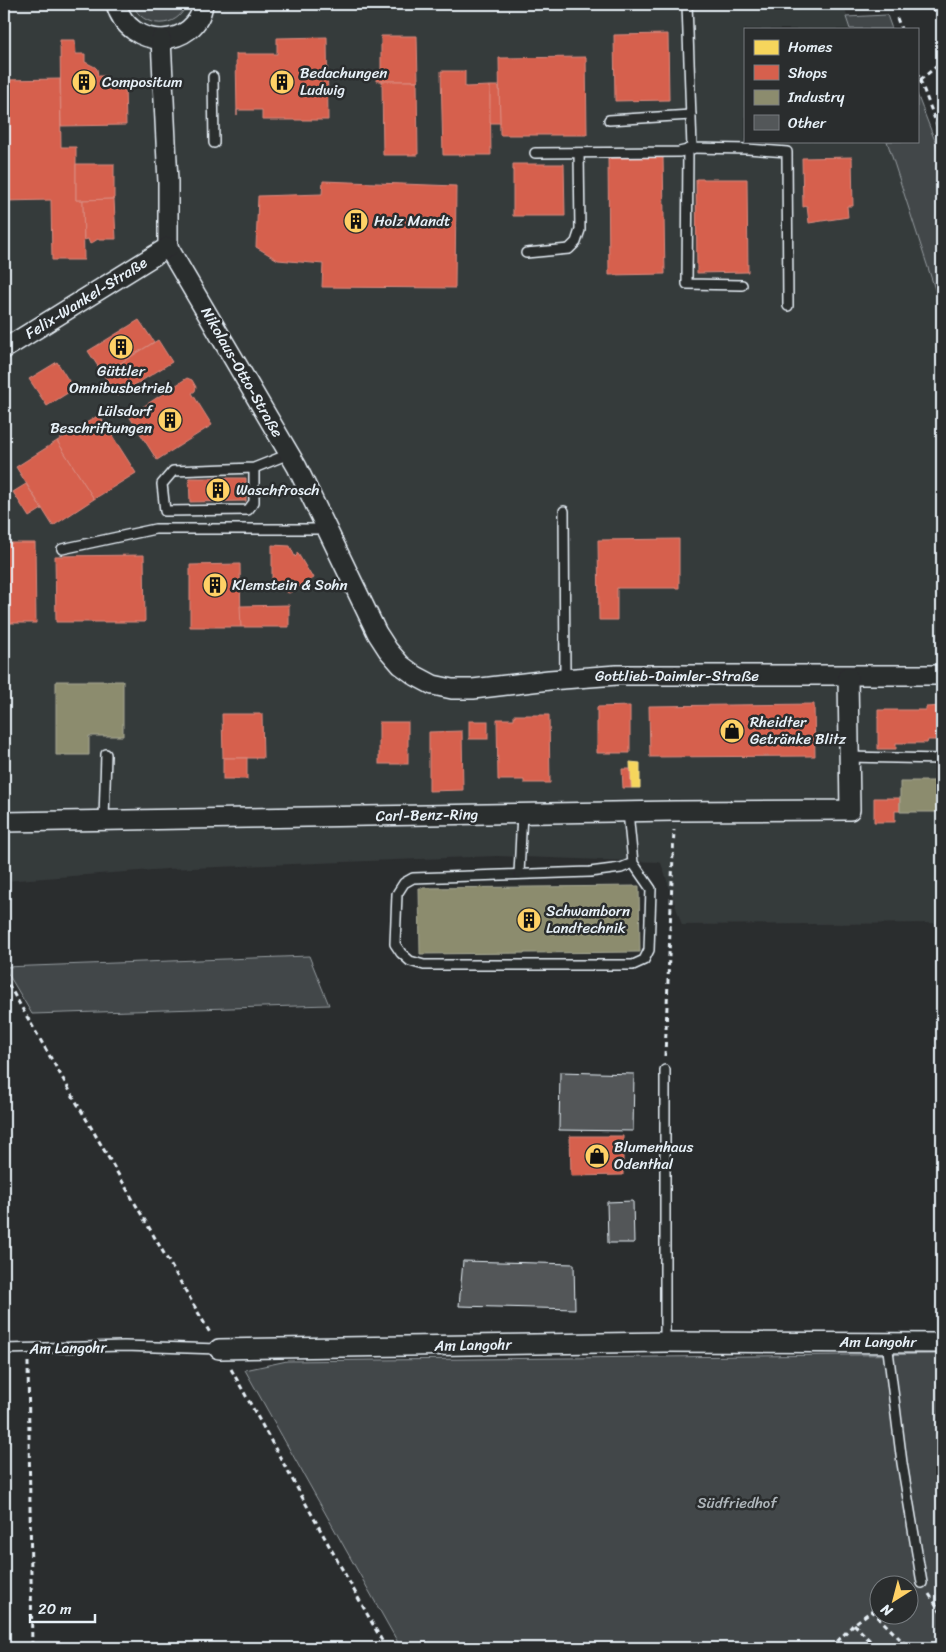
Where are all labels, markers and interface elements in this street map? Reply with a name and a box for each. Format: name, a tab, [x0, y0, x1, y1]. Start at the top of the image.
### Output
legend	[744, 28, 918, 142]
text: Homes	[788, 34, 832, 60]
place label: Bedachungen Ludwig	[300, 60, 388, 103]
text: Shops	[788, 60, 828, 86]
building icon: Compositum	[71, 69, 97, 95]
place label: Compositum	[102, 69, 182, 95]
building icon: Bedachungen Ludwig	[269, 69, 295, 95]
text: Industry	[787, 84, 845, 110]
text: Other	[788, 110, 827, 136]
building icon: Holz Mandt	[343, 208, 369, 234]
place label: Holz Mandt	[374, 208, 451, 234]
street label: Felix-Wankel-Straße	[20, 250, 152, 346]
street label: Nikolaus-Otto-Straße	[194, 302, 290, 443]
building icon: Güttler Omnibusbetrieb	[108, 334, 134, 360]
place label: Güttler Omnibusbetrieb	[69, 358, 173, 401]
place label: Lülsdorf Beschriftungen	[50, 398, 153, 441]
building icon: Lülsdorf Beschriftungen	[157, 407, 183, 433]
building icon: Waschfrosch	[205, 477, 231, 503]
place label: Waschfrosch	[236, 477, 319, 503]
building icon: Klemstein & Sohn	[202, 572, 228, 598]
place label: Klemstein & Sohn	[232, 572, 348, 598]
street label: Gottlieb-Daimler-Straße	[595, 663, 759, 689]
place label: Rheidter Getränke Blitz	[750, 709, 847, 752]
shop icon: Rheidter Getränke Blitz	[719, 718, 745, 744]
street label: Carl-Benz-Ring	[375, 801, 479, 829]
place label: Schwamborn Landtechnik	[546, 898, 630, 941]
building icon: Schwamborn Landtechnik	[516, 907, 542, 933]
place label: Blumenhaus Odenthal	[614, 1134, 694, 1177]
shop icon: Blumenhaus Odenthal	[584, 1143, 610, 1169]
street label: Am Langohr	[838, 1329, 917, 1355]
street label: Am Langohr	[433, 1331, 513, 1359]
street label: Am Langohr	[28, 1334, 108, 1362]
park label: Südfriedhof	[697, 1490, 778, 1516]
north arrow	[868, 1574, 918, 1624]
scale bar	[30, 1592, 95, 1624]
text: 20 m	[38, 1596, 72, 1622]
text: N	[875, 1597, 899, 1624]

